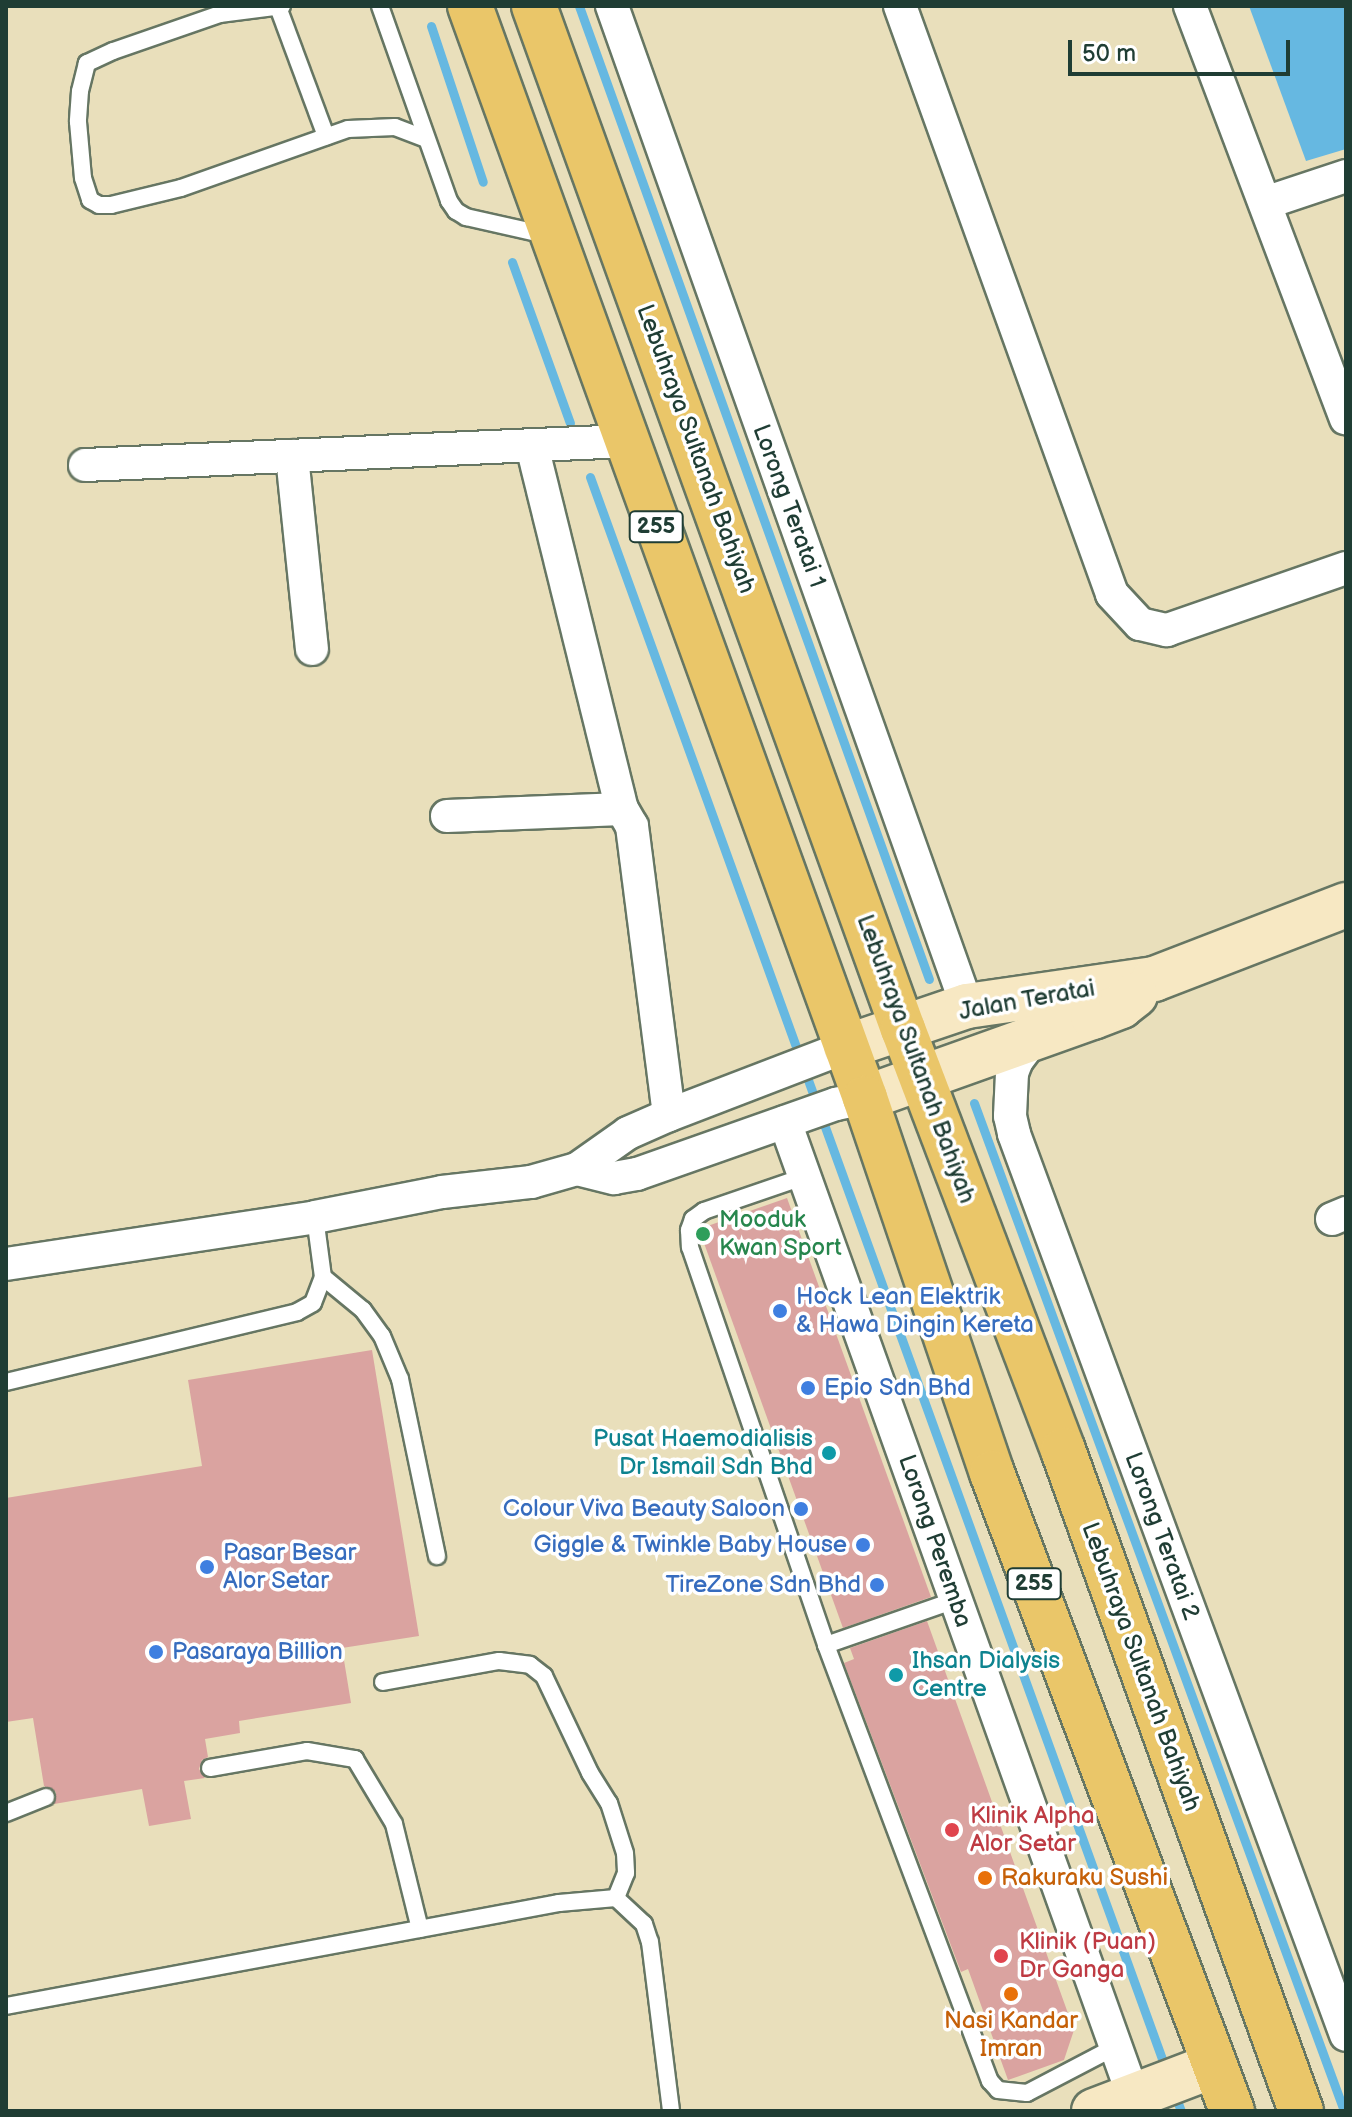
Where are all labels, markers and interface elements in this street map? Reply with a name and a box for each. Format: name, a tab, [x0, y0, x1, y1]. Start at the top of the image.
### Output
scale bar	[1072, 24, 1294, 74]
text: 50 m	[1082, 39, 1136, 68]
street label: Lebuhraya Sultanah Bahiyah	[630, 301, 762, 597]
street label: Lorong Teratai 1	[746, 420, 832, 592]
road number: 255	[628, 509, 684, 545]
street label: Lebuhraya Sultanah Bahiyah	[850, 911, 982, 1207]
street label: Jalan Teratai	[956, 974, 1098, 1026]
place label: Mooduk Kwan Sport	[719, 1206, 842, 1262]
marker: Mooduk Kwan Sport	[694, 1225, 712, 1243]
place label: Hock Lean Elektrik & Hawa Dingin Kereta	[796, 1283, 1034, 1339]
marker: Hock Lean Elektrik & Hawa Dingin Kereta	[771, 1302, 789, 1320]
place label: Epio Sdn Bhd	[824, 1374, 971, 1402]
marker: Epio Sdn Bhd	[799, 1379, 817, 1397]
place label: Pusat Haemodialisis Dr Ismail Sdn Bhd	[593, 1425, 813, 1481]
marker: Pusat Haemodialisis Dr Ismail Sdn Bhd	[820, 1444, 838, 1462]
street label: Lorong Teratai 2	[1118, 1448, 1206, 1624]
street label: Lorong Peremba	[892, 1451, 978, 1631]
place label: Colour Viva Beauty Saloon	[500, 1495, 785, 1523]
marker: Colour Viva Beauty Saloon	[792, 1500, 810, 1518]
street label: Lebuhraya Sultanah Bahiyah	[1075, 1519, 1207, 1815]
place label: Giggle & Twinkle Baby House	[531, 1531, 847, 1559]
marker: Giggle & Twinkle Baby House	[854, 1536, 872, 1554]
place label: Pasar Besar Alor Setar	[223, 1539, 356, 1595]
marker: Pasar Besar Alor Setar	[198, 1558, 216, 1576]
road number: 255	[1006, 1566, 1062, 1602]
place label: TireZone Sdn Bhd	[665, 1571, 861, 1599]
marker: TireZone Sdn Bhd	[868, 1576, 886, 1594]
place label: Pasaraya Billion	[172, 1638, 343, 1666]
marker: Pasaraya Billion	[147, 1643, 165, 1661]
place label: Ihsan Dialysis Centre	[912, 1647, 1060, 1703]
marker: Ihsan Dialysis Centre	[887, 1666, 905, 1684]
place label: Klinik Alpha Alor Setar	[970, 1802, 1095, 1858]
marker: Klinik Alpha Alor Setar	[941, 1819, 963, 1841]
place label: Rakuraku Sushi	[1001, 1864, 1169, 1892]
marker: Rakuraku Sushi	[976, 1869, 994, 1887]
place label: Klinik (Puan) Dr Ganga	[1019, 1928, 1156, 1984]
marker: Klinik (Puan) Dr Ganga	[990, 1945, 1012, 1967]
marker: Nasi Kandar Imran	[1002, 1985, 1020, 2003]
place label: Nasi Kandar Imran	[944, 2007, 1078, 2063]

